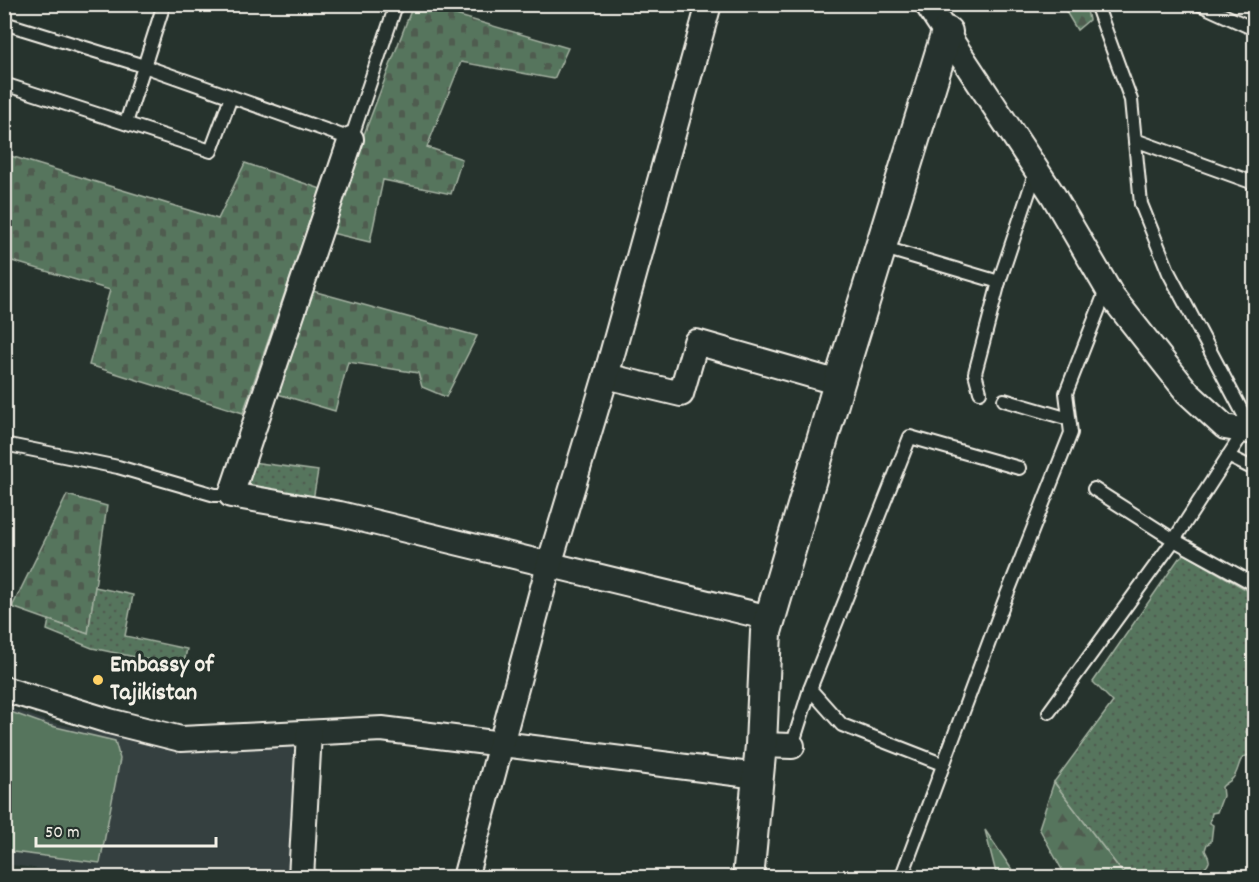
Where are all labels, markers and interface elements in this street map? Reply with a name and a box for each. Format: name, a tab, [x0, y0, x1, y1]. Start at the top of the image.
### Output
place label: Embassy of Tajikistan	[110, 649, 215, 711]
marker: Embassy of Tajikistan	[91, 673, 105, 687]
scale bar	[36, 810, 216, 848]
text: 50 m	[45, 821, 80, 846]

